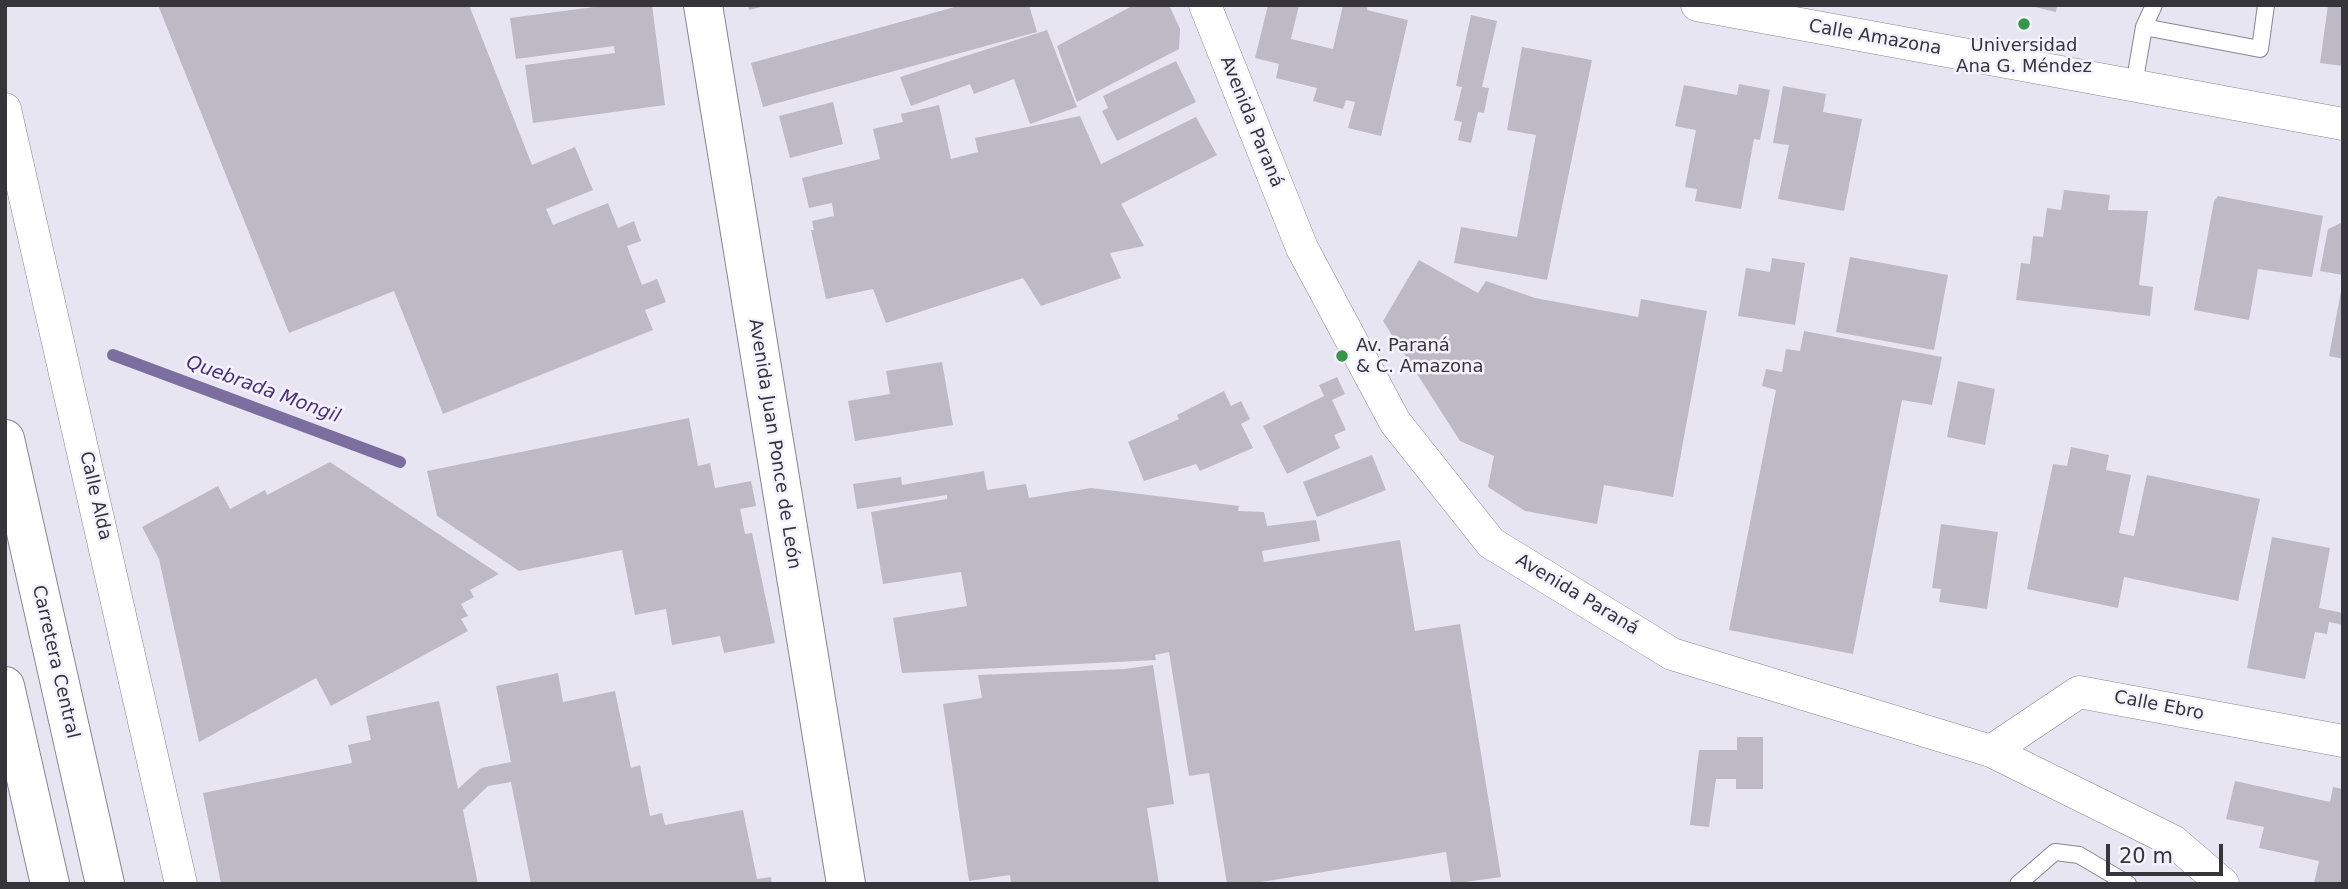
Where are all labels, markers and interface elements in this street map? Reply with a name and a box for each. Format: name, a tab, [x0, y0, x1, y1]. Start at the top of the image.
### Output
street label: Calle Amazona	[1807, 16, 1943, 60]
marker: Universidad Ana G. Méndez	[2016, 16, 2032, 32]
place label: Universidad Ana G. Méndez	[1956, 35, 2092, 78]
street label: Avenida Paraná	[1215, 53, 1287, 191]
street label: Avenida Juan Ponce de León	[744, 317, 804, 571]
place label: Av. Paraná & C. Amazona	[1356, 335, 1484, 378]
marker: Av. Paraná & C. Amazona	[1334, 348, 1350, 364]
water label: Quebrada Mongil	[183, 351, 343, 429]
street label: Calle Alda	[74, 450, 116, 542]
street label: Avenida Paraná	[1512, 550, 1642, 640]
street label: Carretera Central	[27, 583, 83, 741]
street label: Calle Ebro	[2112, 687, 2206, 725]
scale bar	[2110, 830, 2227, 874]
text: 20 m	[2119, 844, 2173, 868]

